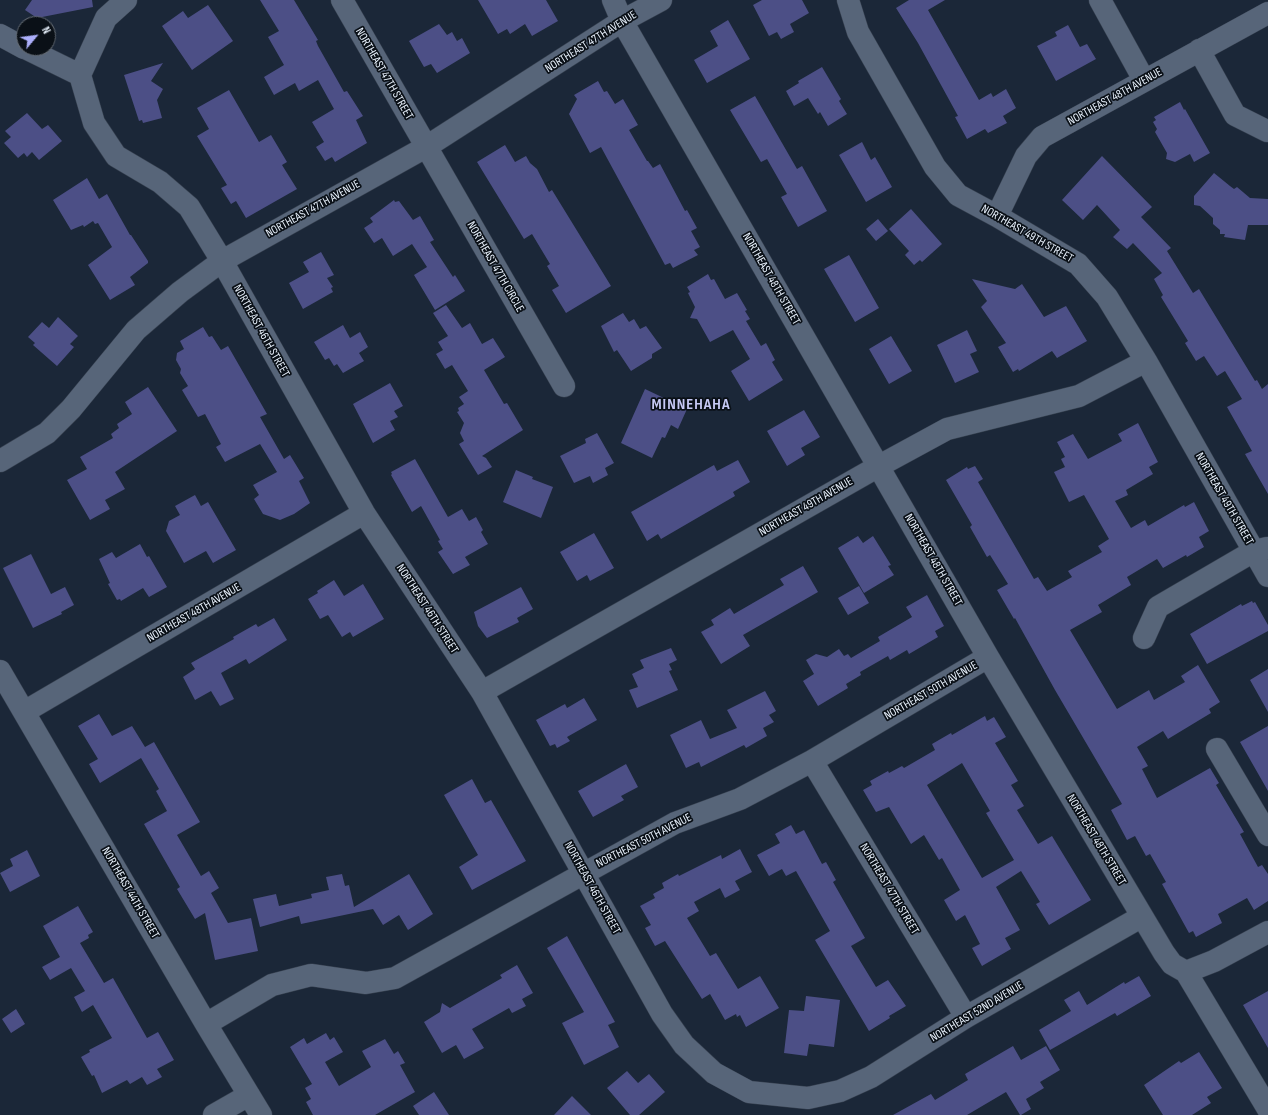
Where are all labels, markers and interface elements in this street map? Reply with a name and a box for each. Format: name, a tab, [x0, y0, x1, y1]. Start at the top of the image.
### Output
street label: NORTHEAST 47TH AVENUE	[543, 8, 639, 76]
north arrow	[16, 16, 56, 56]
text: N	[39, 25, 53, 36]
street label: NORTHEAST 47TH STREET	[352, 26, 416, 122]
street label: NORTHEAST 48TH AVENUE	[1065, 65, 1165, 129]
street label: NORTHEAST 47TH AVENUE	[263, 177, 363, 241]
street label: NORTHEAST 49TH STREET	[979, 202, 1075, 266]
street label: NORTHEAST 47TH CIRCLE	[463, 219, 527, 315]
street label: NORTHEAST 48TH STREET	[739, 231, 803, 327]
street label: NORTHEAST 46TH STREET	[230, 282, 292, 380]
district label: MINNEHAHA	[652, 395, 730, 415]
street label: NORTHEAST 49TH STREET	[1192, 451, 1256, 547]
street label: NORTHEAST 49TH AVENUE	[757, 474, 855, 540]
street label: NORTHEAST 48TH STREET	[901, 512, 965, 608]
street label: NORTHEAST 46TH STREET	[393, 562, 461, 656]
street label: NORTHEAST 48TH AVENUE	[145, 580, 243, 646]
street label: NORTHEAST 50TH AVENUE	[882, 659, 980, 723]
street label: NORTHEAST 48TH STREET	[1063, 792, 1129, 888]
street label: NORTHEAST 50TH AVENUE	[594, 811, 694, 871]
street label: NORTHEAST 46TH STREET	[561, 839, 623, 937]
street label: NORTHEAST 47TH STREET	[856, 841, 922, 937]
street label: NORTHEAST 44TH STREET	[98, 845, 162, 941]
street label: NORTHEAST 52ND AVENUE	[928, 979, 1026, 1045]

